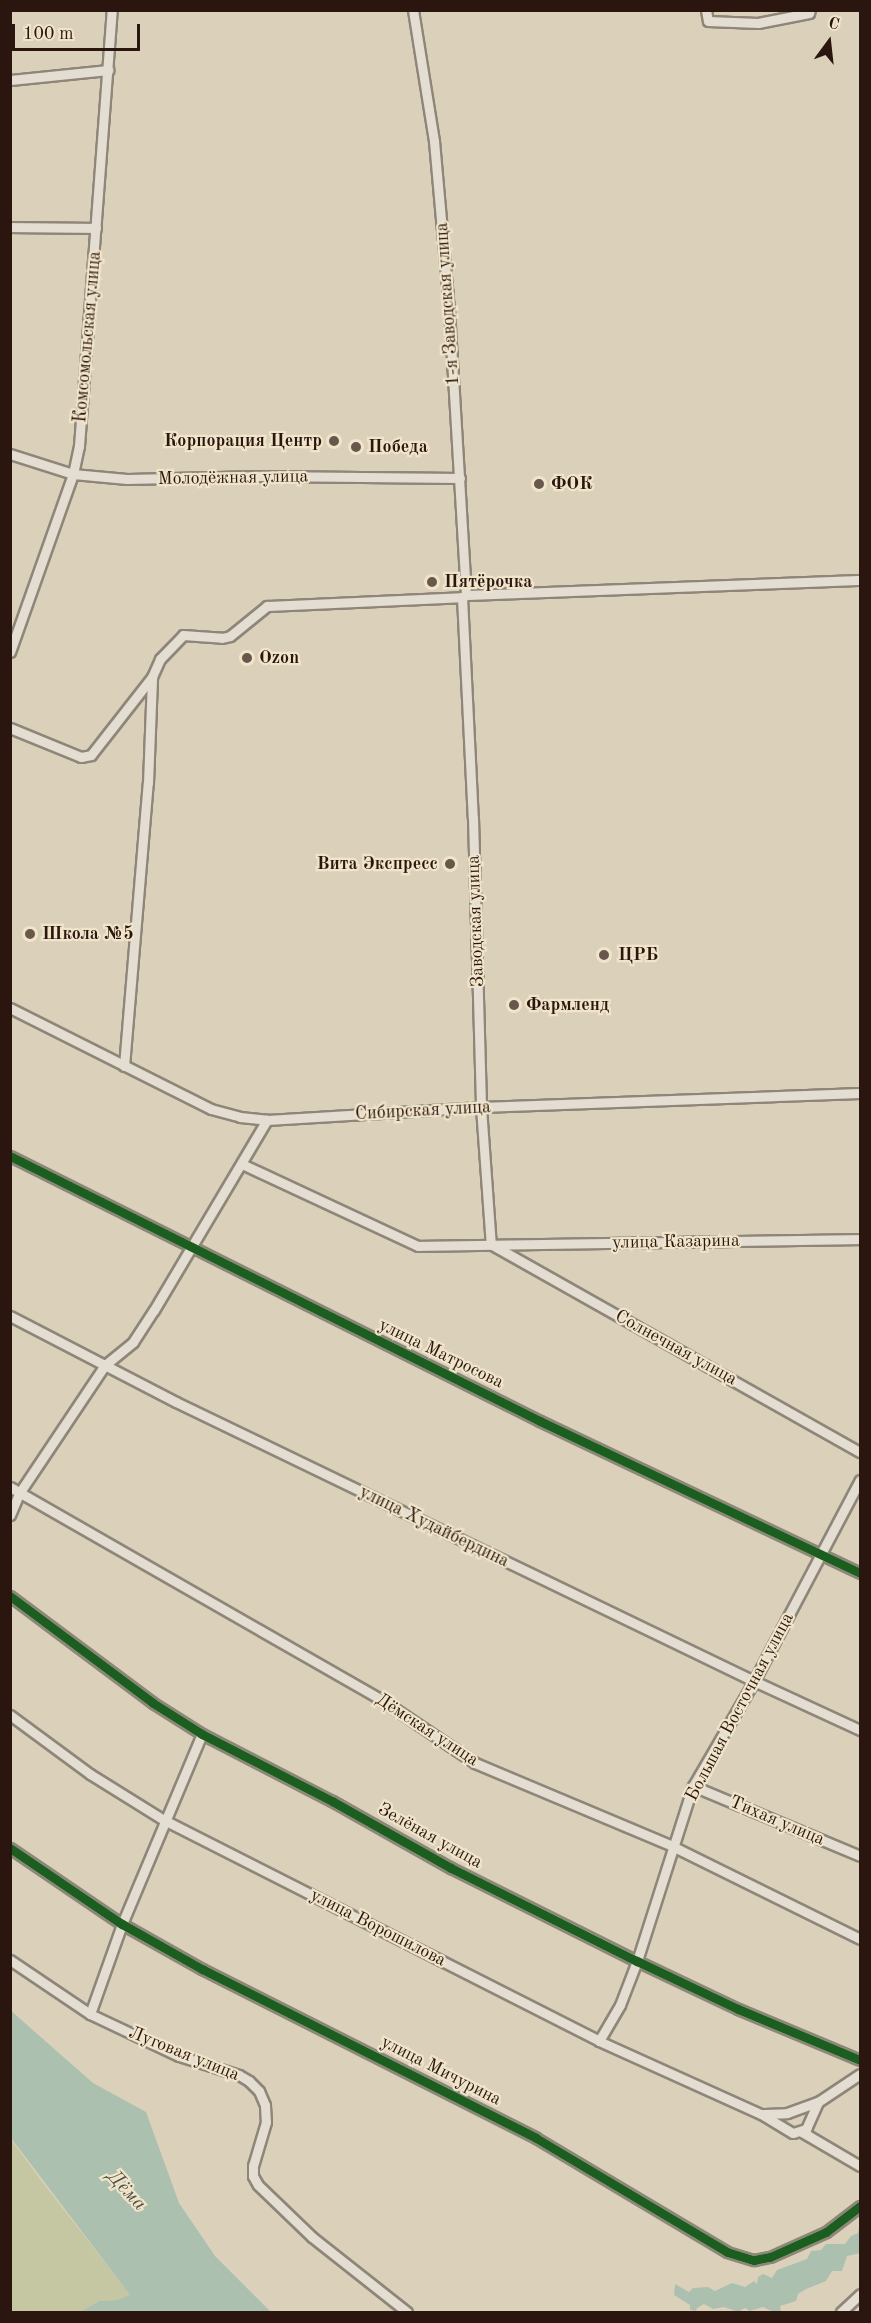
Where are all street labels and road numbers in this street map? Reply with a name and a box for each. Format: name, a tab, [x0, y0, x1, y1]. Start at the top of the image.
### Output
street label: 1-я Заводская улица	[432, 222, 464, 386]
street label: Комсомольская улица	[70, 250, 106, 424]
street label: Молодёжная улица	[157, 466, 309, 490]
street label: Заводская улица	[463, 855, 489, 987]
street label: Сибирская улица	[355, 1097, 491, 1125]
street label: улица Казарина	[612, 1230, 740, 1254]
street label: Солнечная улица	[611, 1305, 741, 1391]
street label: улица Матросова	[375, 1314, 507, 1394]
street label: улица Худайбердина	[356, 1481, 512, 1573]
street label: Большая Восточная улица	[681, 1609, 799, 1805]
street label: Дёмская улица	[372, 1689, 482, 1771]
street label: Тихая улица	[726, 1791, 828, 1851]
street label: Зелёная улица	[374, 1798, 486, 1874]
street label: улица Ворошилова	[306, 1884, 450, 1972]
street label: Луговая улица	[126, 2022, 242, 2086]
street label: улица Мичурина	[377, 2031, 505, 2111]

